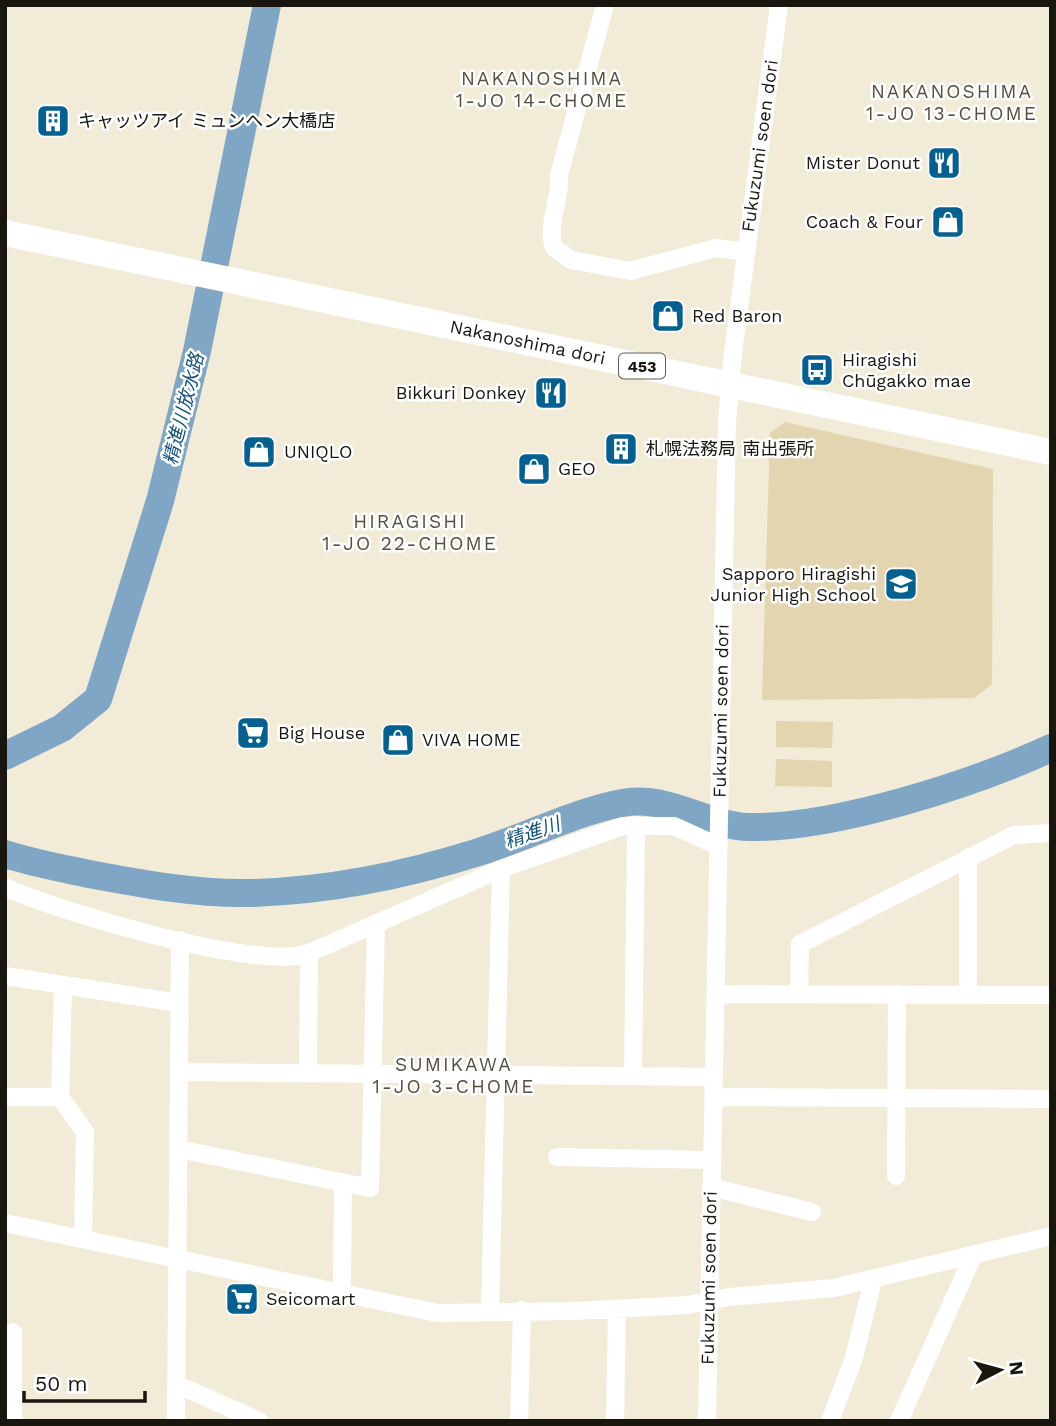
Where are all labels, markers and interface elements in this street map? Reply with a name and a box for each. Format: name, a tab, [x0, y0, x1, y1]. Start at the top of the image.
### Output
street label: Fukuzumi soen dori	[737, 59, 782, 233]
district label: NAKANOSHIMA 1-JO 14-CHOME	[456, 67, 628, 112]
district label: NAKANOSHIMA 1-JO 13-CHOME	[866, 80, 1038, 125]
building icon: キャッツアイ ミュンヘン大橋店	[34, 102, 72, 140]
place label: キャッツアイ ミュンヘン大橋店	[78, 110, 335, 131]
restaurant icon: Mister Donut	[925, 144, 963, 182]
place label: Mister Donut	[806, 152, 920, 173]
shop icon: Coach & Four	[929, 203, 967, 241]
place label: Coach & Four	[806, 211, 923, 232]
shop icon: Red Baron	[649, 297, 687, 335]
place label: Red Baron	[692, 305, 782, 326]
street label: Nakanoshima dori	[448, 315, 607, 368]
water label: 精進川放水路	[159, 349, 209, 467]
place label: Hiragishi Chūgakko mae	[842, 349, 971, 391]
bus stop icon: Hiragishi Chūgakko mae	[798, 351, 836, 389]
road number: 453	[619, 354, 665, 378]
restaurant icon: Bikkuri Donkey	[532, 374, 570, 412]
place label: Bikkuri Donkey	[396, 382, 527, 403]
building icon: 札幌法務局 南出張所	[602, 430, 640, 468]
shop icon: UNIQLO	[240, 433, 278, 471]
place label: 札幌法務局 南出張所	[646, 438, 814, 459]
place label: UNIQLO	[284, 441, 353, 462]
shop icon: GEO	[515, 450, 553, 488]
place label: GEO	[558, 458, 596, 479]
district label: HIRAGISHI 1-JO 22-CHOME	[322, 510, 498, 555]
place label: Sapporo Hiragishi Junior High School	[710, 563, 876, 605]
school or university icon: Sapporo Hiragishi Junior High School	[882, 565, 920, 603]
street label: Fukuzumi soen dori	[708, 624, 733, 798]
supermarket icon: Big House	[234, 714, 272, 752]
shop icon: VIVA HOME	[379, 721, 417, 759]
place label: Big House	[278, 722, 365, 743]
place label: VIVA HOME	[422, 729, 520, 750]
water label: 精進川	[501, 812, 565, 853]
district label: SUMIKAWA 1-JO 3-CHOME	[373, 1053, 535, 1098]
street label: Fukuzumi soen dori	[696, 1191, 721, 1365]
supermarket icon: Seicomart	[223, 1280, 261, 1318]
place label: Seicomart	[266, 1288, 356, 1309]
north arrow	[965, 1335, 1035, 1405]
scale bar	[24, 1360, 145, 1404]
text: N	[1004, 1360, 1029, 1376]
text: 50 m	[35, 1371, 87, 1396]

